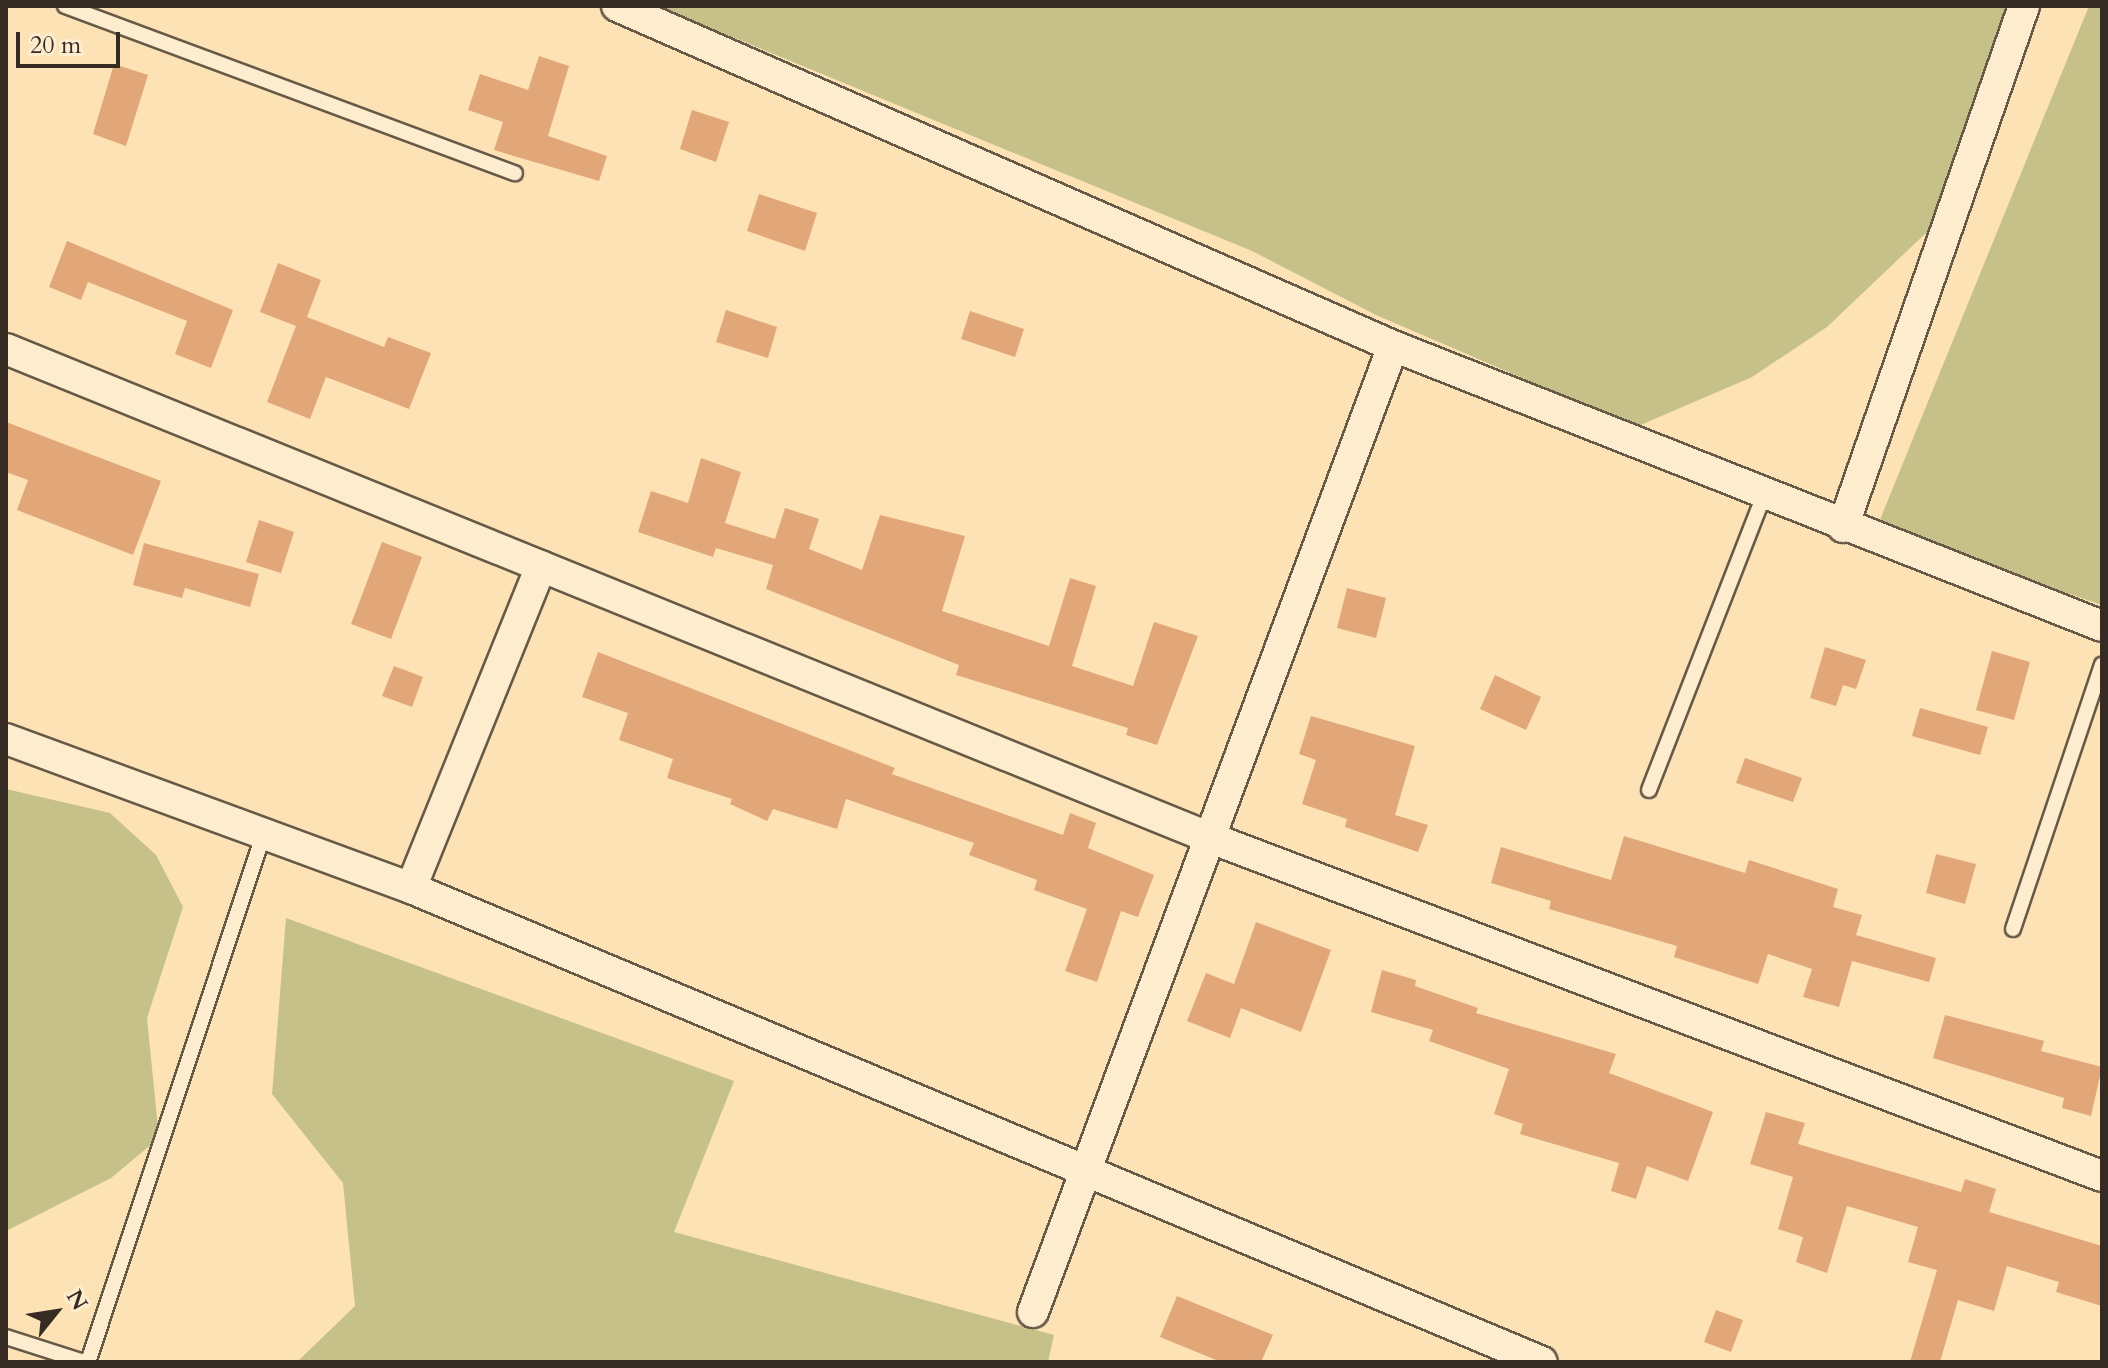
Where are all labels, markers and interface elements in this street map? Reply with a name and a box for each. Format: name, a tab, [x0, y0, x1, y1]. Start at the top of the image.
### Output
scale bar	[20, 16, 124, 66]
text: 20 m	[30, 29, 81, 62]
north arrow	[16, 1272, 96, 1352]
text: N	[59, 1284, 95, 1316]

